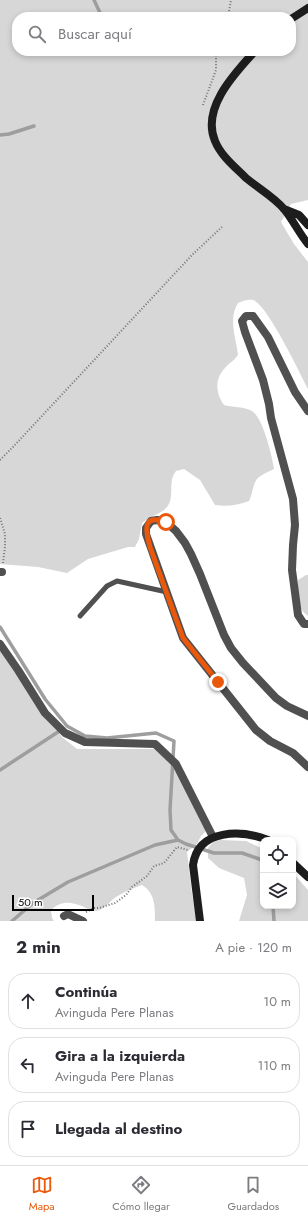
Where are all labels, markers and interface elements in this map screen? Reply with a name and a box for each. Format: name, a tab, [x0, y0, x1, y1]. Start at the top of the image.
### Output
search box	[12, 12, 296, 56]
icon: search	[26, 23, 48, 45]
text: Buscar aquí	[58, 23, 132, 45]
route start	[157, 513, 175, 531]
route end	[209, 673, 227, 691]
map controls	[260, 837, 296, 909]
button: locate	[260, 837, 296, 873]
button: layers	[260, 873, 296, 909]
scale bar	[12, 893, 94, 912]
text: 50 m	[18, 894, 43, 910]
text: 2 min	[16, 935, 61, 959]
text: A pie · 120 m	[215, 938, 292, 957]
text: Continúa	[55, 981, 117, 1003]
icon: ahead	[17, 990, 39, 1012]
text: 10 m	[263, 992, 291, 1011]
text: Avinguda Pere Planas	[55, 1003, 174, 1022]
text: Gira a la izquierda	[55, 1045, 185, 1067]
icon: left	[17, 1054, 39, 1076]
text: 110 m	[257, 1056, 291, 1075]
text: Avinguda Pere Planas	[55, 1067, 174, 1086]
icon: arrive	[17, 1118, 39, 1140]
text: Llegada al destino	[55, 1118, 182, 1140]
tab: Mapa	[29, 1174, 55, 1214]
tab: Cómo llegar	[112, 1174, 170, 1214]
tab: Guardados	[227, 1174, 279, 1214]

